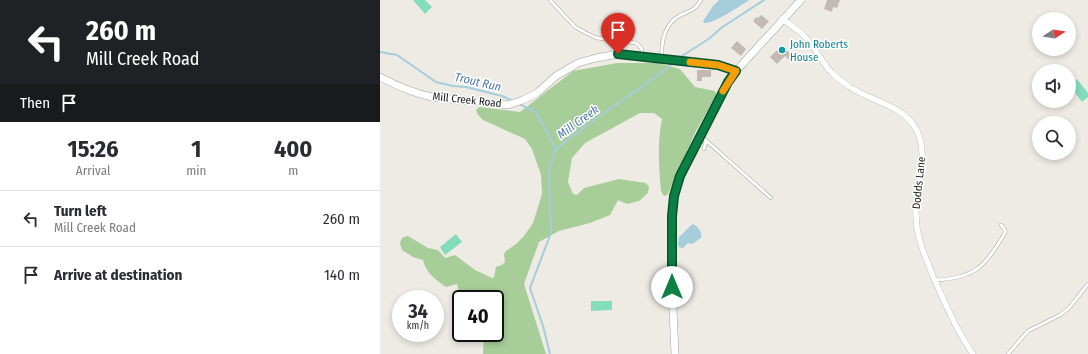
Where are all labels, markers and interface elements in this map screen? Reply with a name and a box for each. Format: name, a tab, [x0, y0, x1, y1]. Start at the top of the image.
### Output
north arrow	[1032, 12, 1076, 56]
map controls	[1032, 12, 1076, 160]
pin	[601, 13, 635, 54]
text: 260 m	[86, 14, 156, 47]
icon: left	[20, 16, 72, 68]
icon: arrive	[607, 19, 629, 41]
place label: John Roberts House	[790, 38, 848, 64]
marker: John Roberts House	[777, 45, 787, 55]
text: Mill Creek Road	[86, 48, 199, 70]
button: sound	[1032, 64, 1076, 108]
water label: Trout Run	[453, 70, 503, 94]
street label: Mill Creek Road	[432, 90, 502, 110]
icon: arrive	[58, 92, 80, 114]
text: Then	[20, 94, 50, 112]
water label: Mill Creek	[555, 102, 601, 142]
button: search	[1032, 116, 1076, 160]
text: 15:26	[68, 135, 119, 163]
text: 1	[191, 135, 201, 163]
text: 400	[274, 135, 312, 163]
street label: Dodds Lane	[910, 156, 928, 210]
text: Arrival	[76, 163, 110, 178]
text: min	[186, 163, 206, 178]
text: m	[288, 163, 298, 178]
text: Turn left	[54, 202, 107, 220]
icon: left	[20, 208, 42, 230]
text: 260 m	[323, 210, 360, 228]
text: Mill Creek Road	[54, 220, 136, 235]
icon: arrive	[20, 264, 42, 286]
text: Arrive at destination	[54, 266, 182, 284]
text: 140 m	[324, 266, 360, 284]
position arrow	[651, 266, 693, 308]
speed limit sign: 40	[452, 290, 504, 342]
text: 34	[408, 299, 428, 323]
text: km/h	[407, 320, 429, 332]

